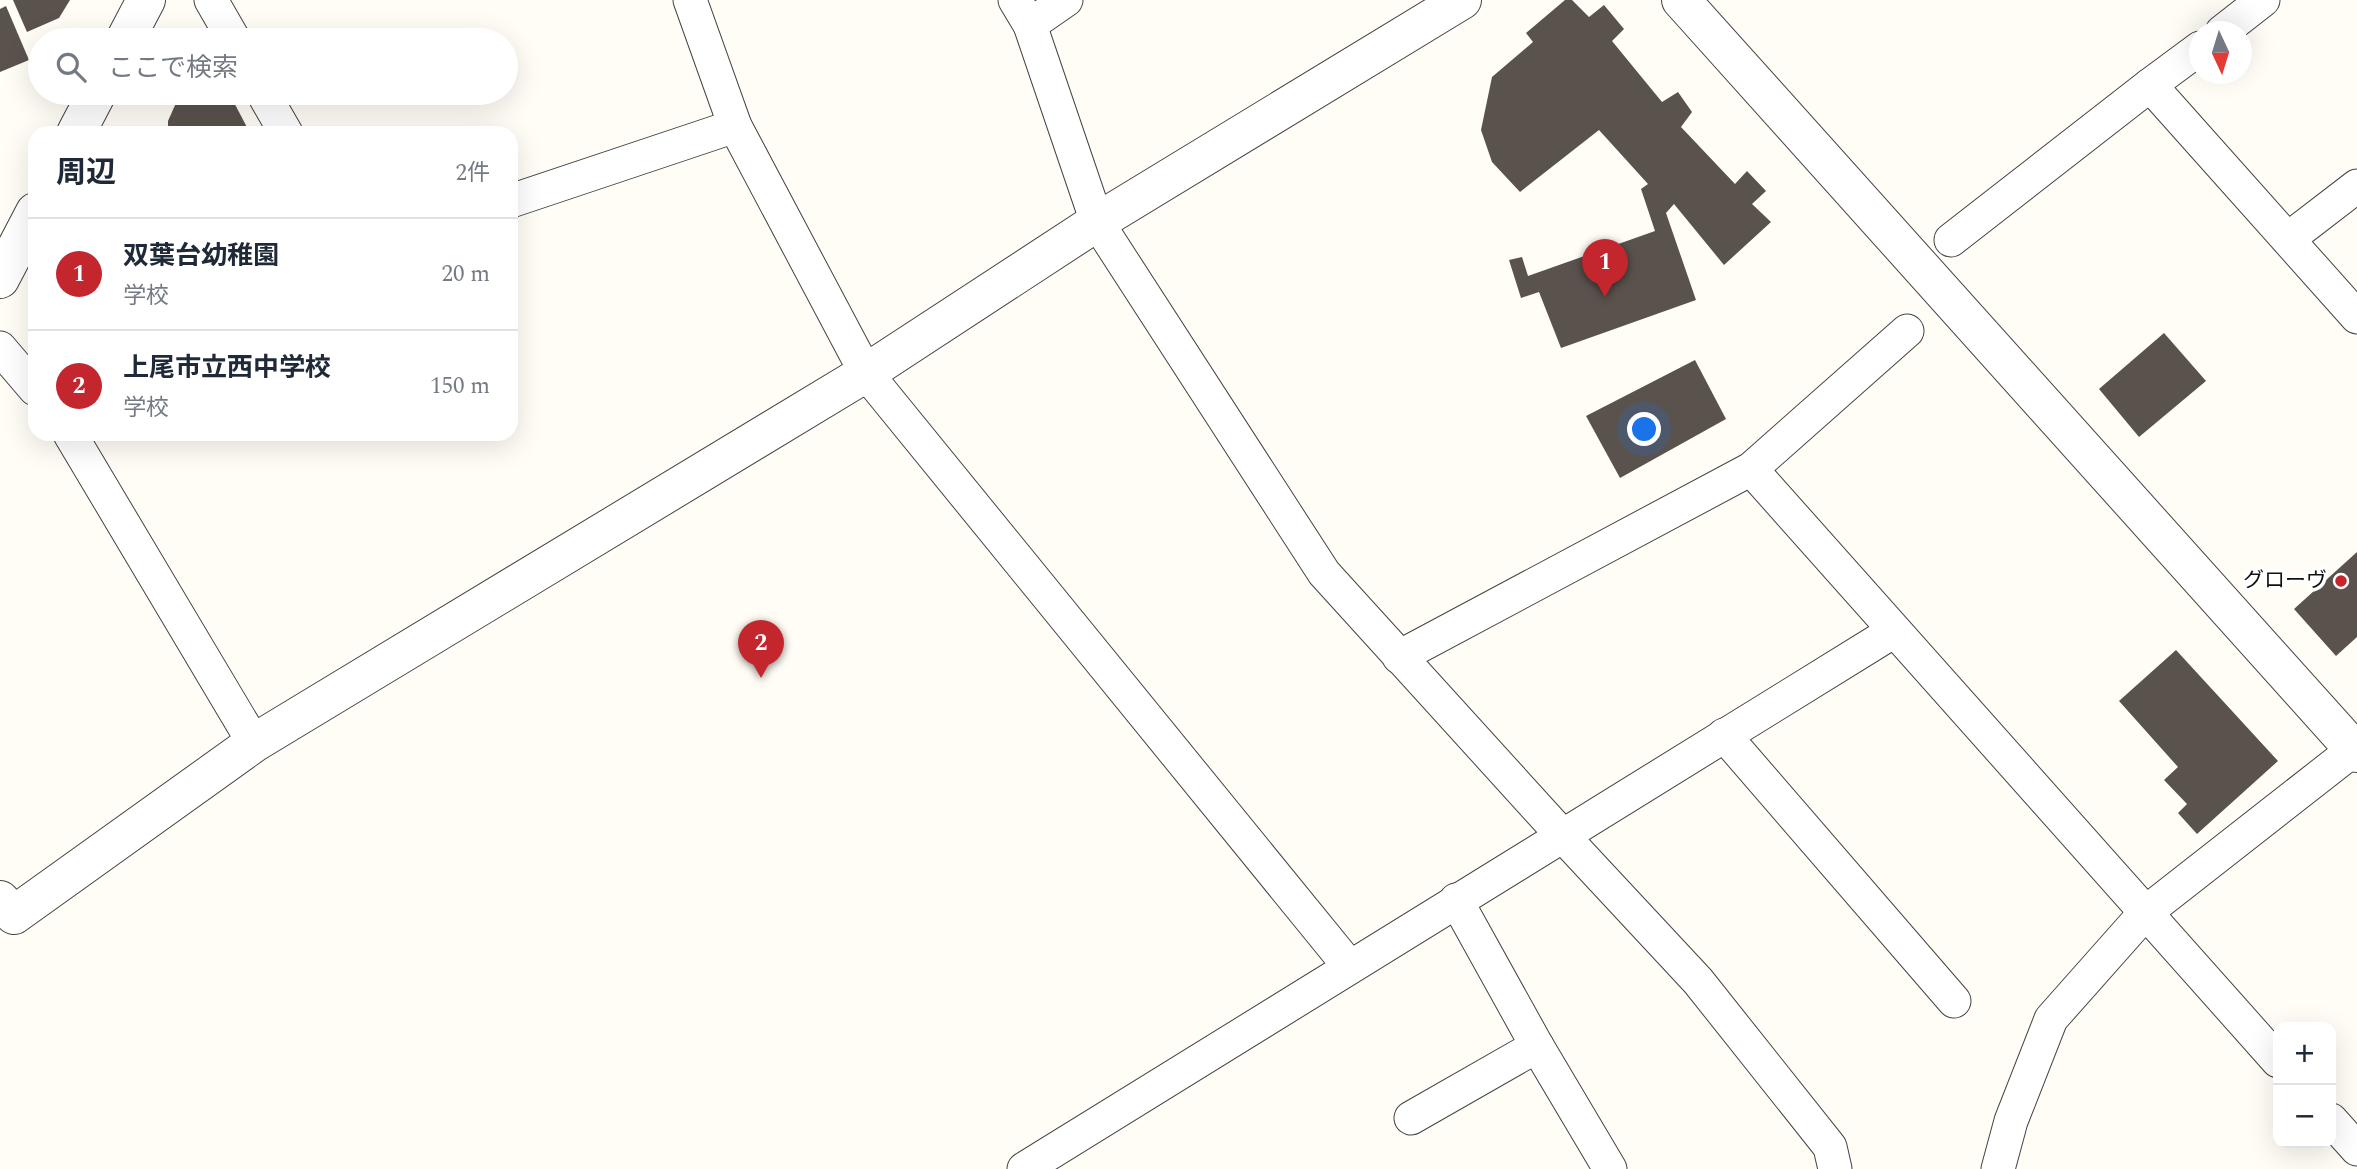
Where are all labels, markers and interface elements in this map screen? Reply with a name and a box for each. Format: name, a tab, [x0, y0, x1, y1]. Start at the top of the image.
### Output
north arrow	[2189, 21, 2252, 84]
search box	[28, 28, 518, 105]
icon: search	[52, 48, 90, 86]
text: ここで検索	[108, 48, 238, 88]
text: 周辺	[56, 150, 116, 196]
text: 2件	[456, 156, 490, 191]
text: 双葉台幼稚園	[123, 236, 279, 276]
pin: 1	[1582, 239, 1628, 297]
text: 1	[73, 257, 85, 292]
text: 20 m	[441, 257, 490, 292]
text: 学校	[123, 279, 169, 314]
text: 上尾市立西中学校	[123, 348, 331, 388]
text: 2	[73, 369, 85, 404]
text: 150 m	[430, 369, 490, 404]
text: 学校	[123, 391, 169, 426]
your location	[1627, 412, 1661, 446]
place label: グローヴ	[2243, 565, 2327, 597]
marker: グローヴ	[2333, 573, 2349, 589]
pin: 2	[738, 620, 784, 678]
map controls	[2273, 1022, 2336, 1148]
button: +	[2273, 1022, 2336, 1085]
button: −	[2273, 1085, 2336, 1148]

